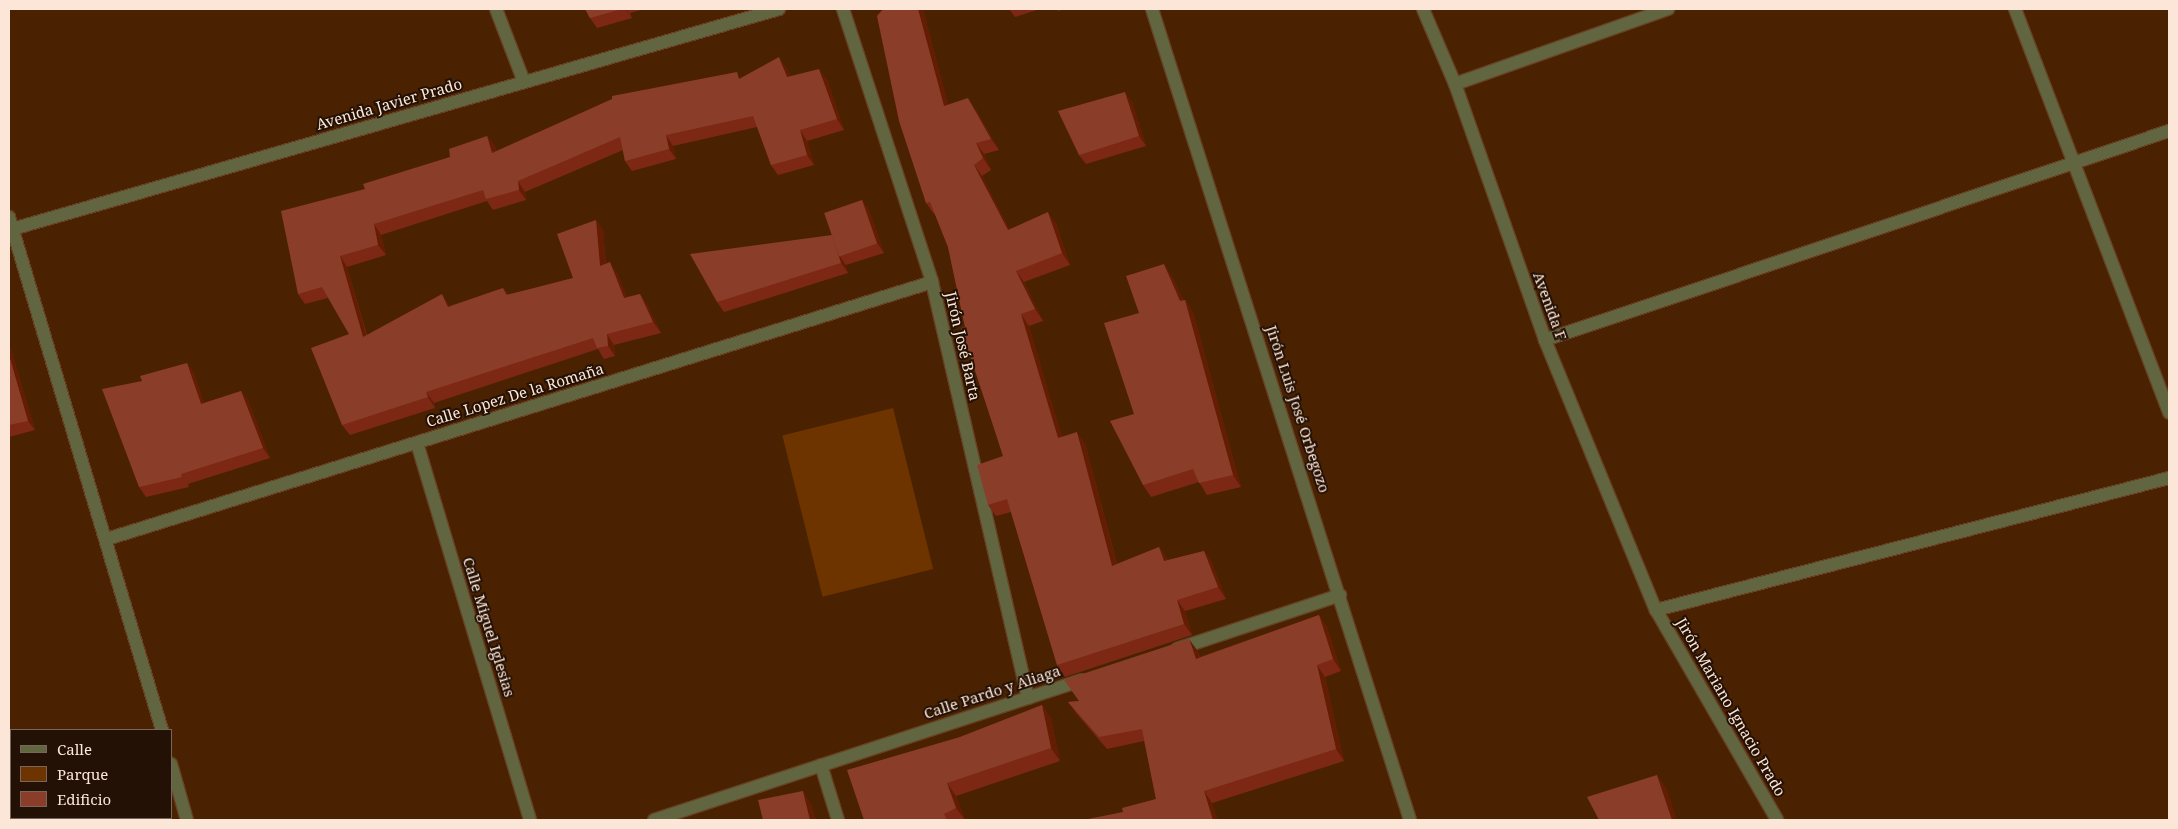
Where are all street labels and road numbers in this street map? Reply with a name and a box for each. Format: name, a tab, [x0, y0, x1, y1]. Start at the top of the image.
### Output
street label: Avenida Javier Prado	[314, 75, 464, 133]
street label: Avenida F	[1529, 269, 1571, 343]
street label: Jirón José Barta	[942, 290, 984, 402]
street label: Jirón Luis José Orbegozo	[1262, 323, 1334, 495]
street label: Calle Lopez De la Romaña	[424, 359, 606, 431]
street label: Calle Miguel Iglesias	[459, 555, 519, 699]
street label: Jirón Mariano Ignacio Prado	[1672, 615, 1790, 799]
street label: Calle Pardo y Aliaga	[921, 661, 1063, 723]

